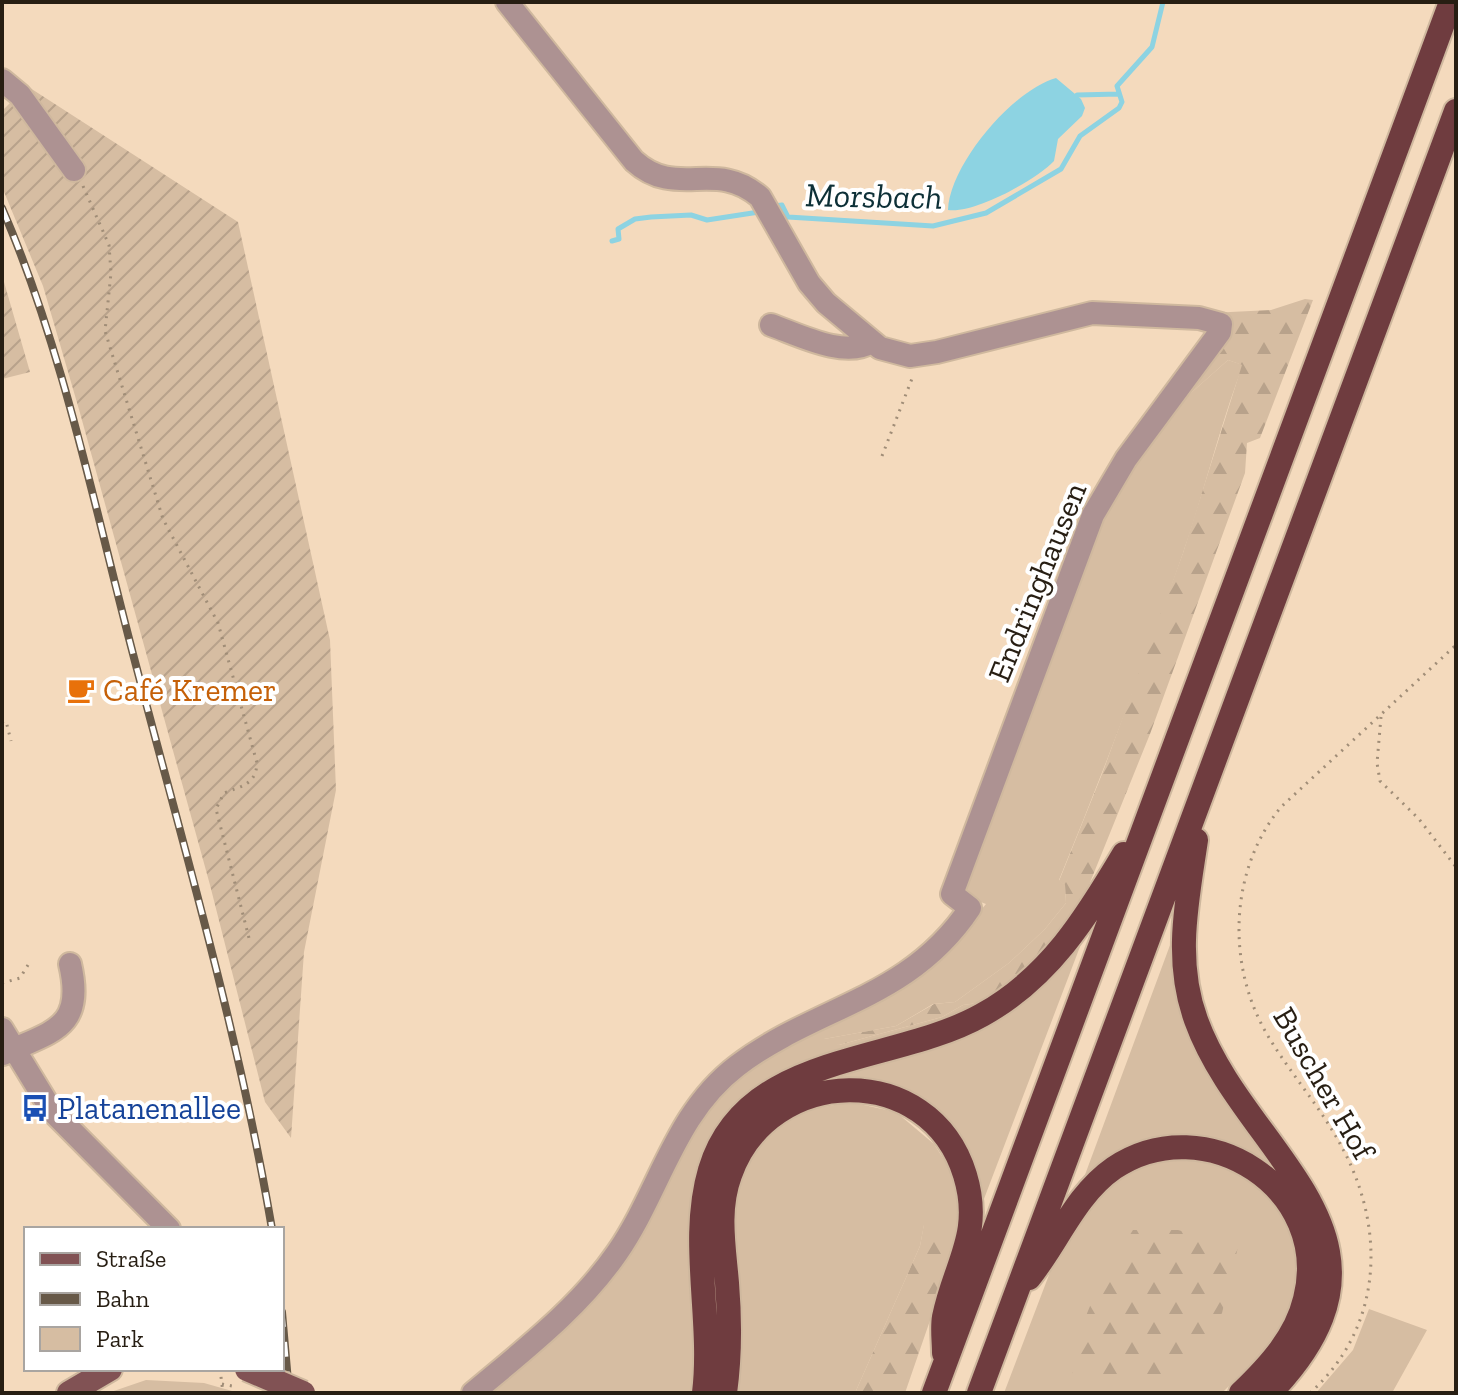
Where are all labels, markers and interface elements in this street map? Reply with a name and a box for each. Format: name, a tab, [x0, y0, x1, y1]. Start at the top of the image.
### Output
water label: Morsbach	[805, 174, 943, 218]
street label: Endringhausen	[980, 476, 1095, 687]
place label: Café Kremer	[103, 671, 277, 709]
cafe icon: Café Kremer	[66, 675, 96, 705]
street label: Buscher Hof	[1265, 1000, 1384, 1168]
place label: Platanenallee	[57, 1089, 241, 1127]
bus stop icon: Platanenallee	[20, 1093, 50, 1123]
legend	[24, 1227, 284, 1371]
text: Straße	[96, 1244, 166, 1273]
text: Bahn	[96, 1284, 150, 1313]
text: Park	[96, 1324, 144, 1353]

